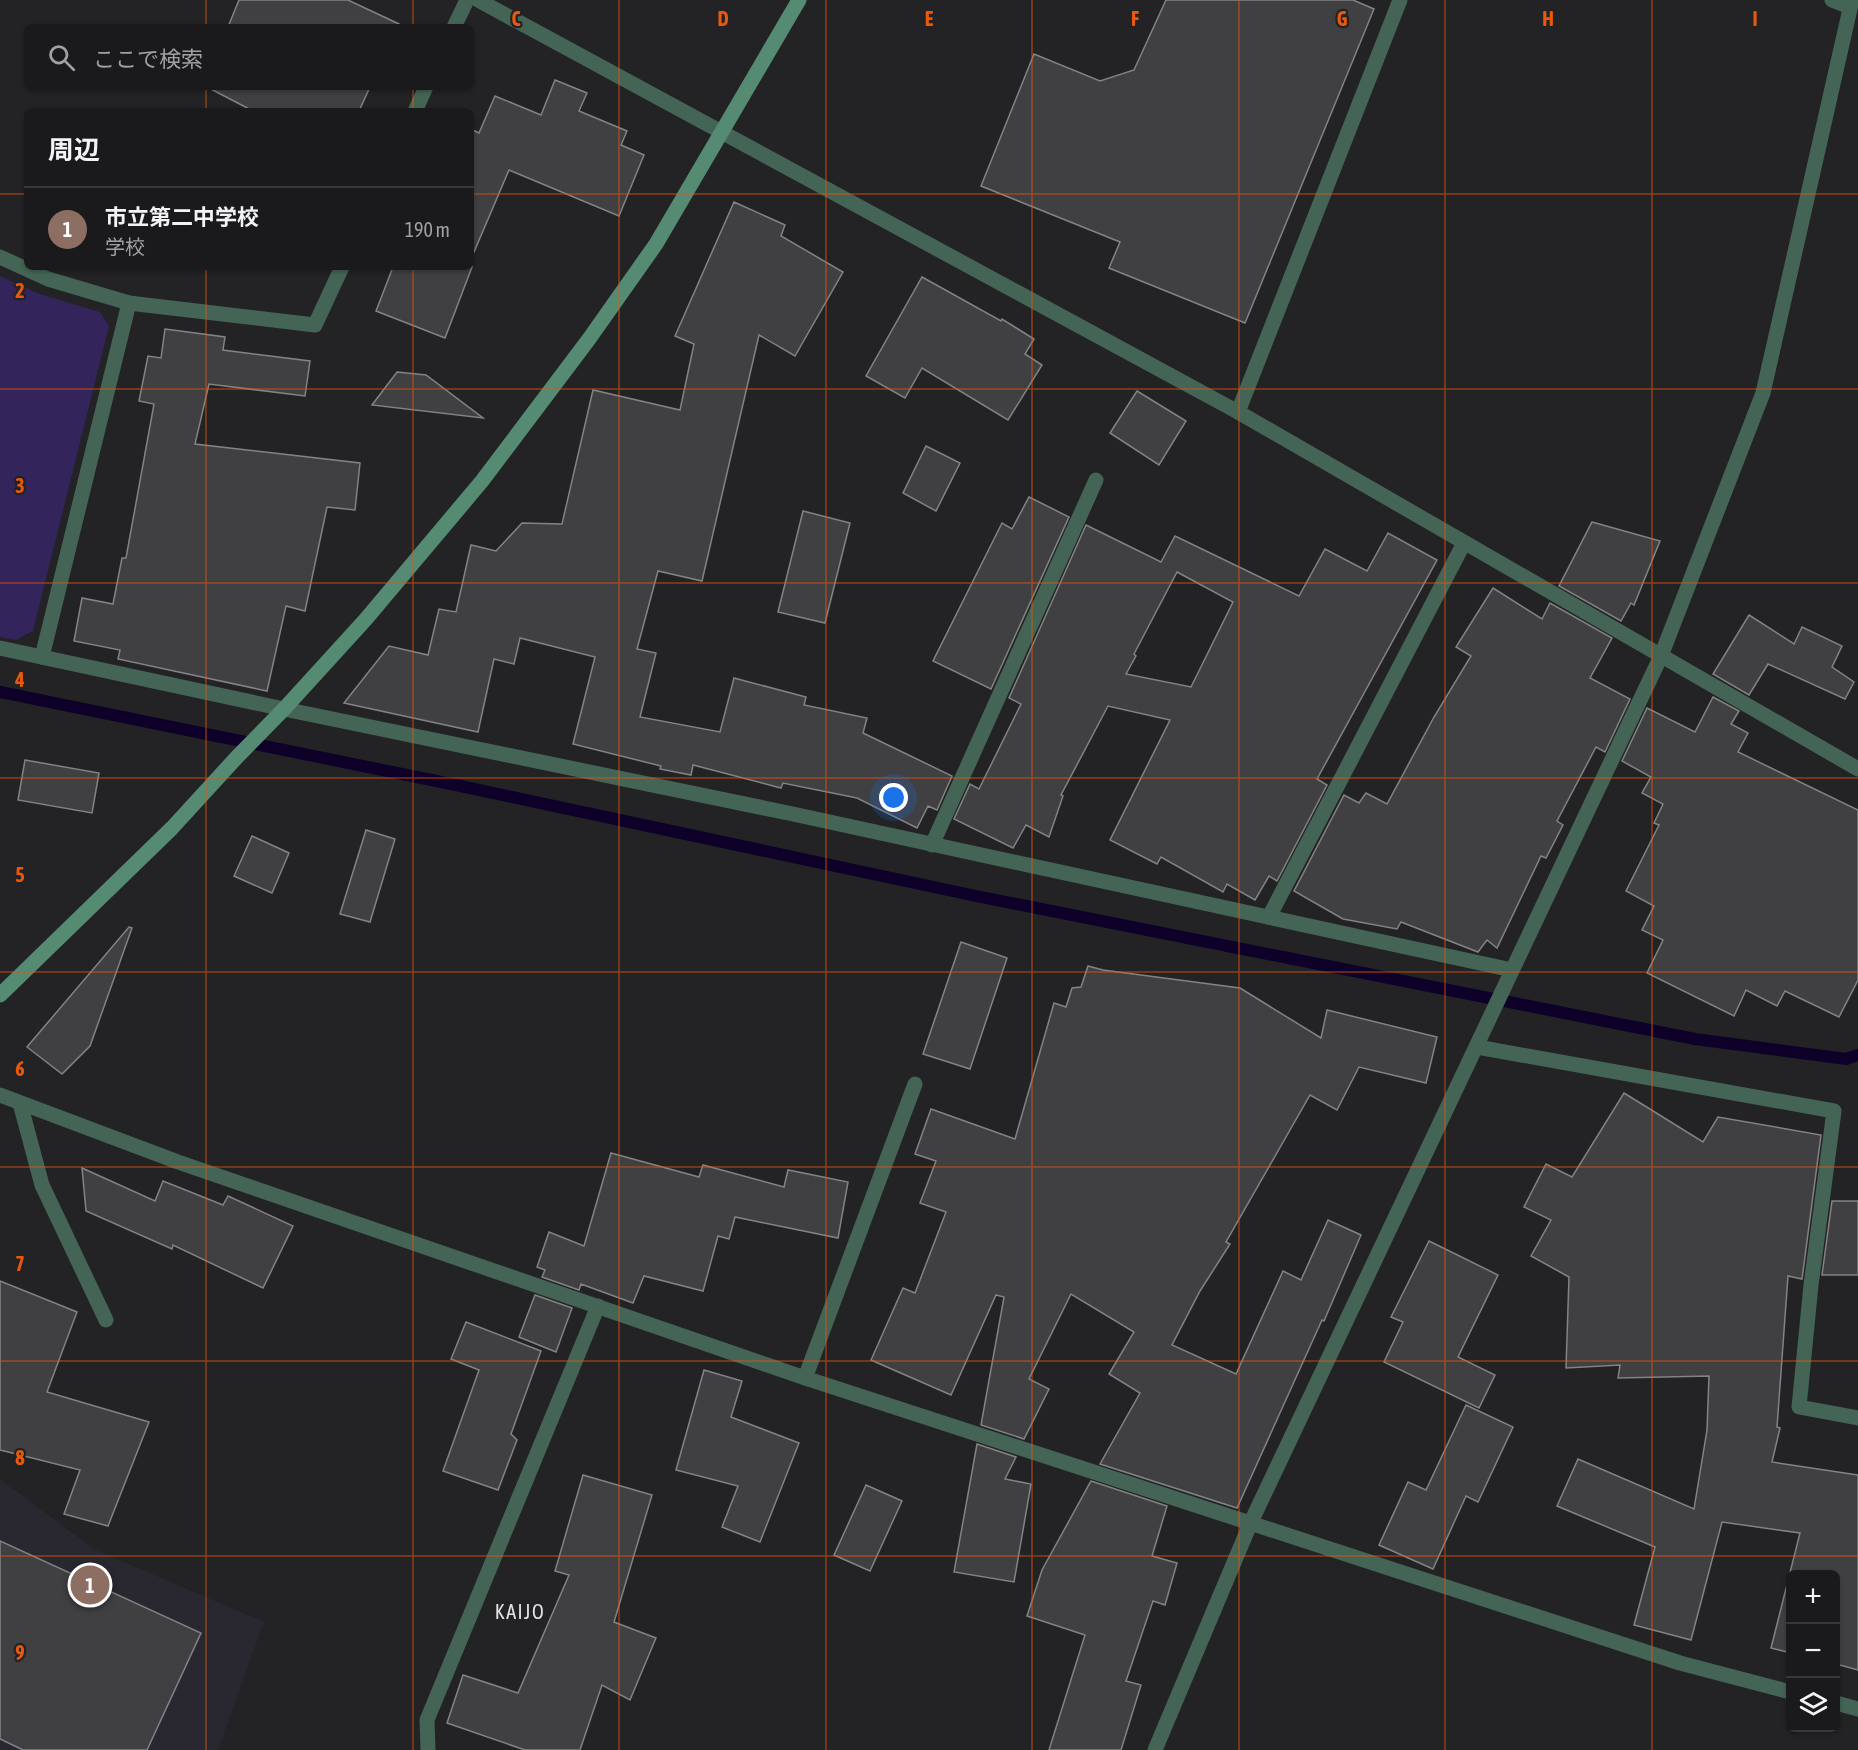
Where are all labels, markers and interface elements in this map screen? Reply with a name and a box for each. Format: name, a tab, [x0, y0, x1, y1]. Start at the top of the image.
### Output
text: C	[512, 7, 521, 30]
text: D	[717, 7, 729, 30]
text: E	[925, 7, 934, 30]
text: F	[1131, 7, 1139, 30]
text: G	[1337, 7, 1348, 30]
text: H	[1542, 7, 1554, 30]
text: I	[1752, 7, 1758, 30]
search box	[24, 24, 474, 90]
icon: search	[45, 41, 78, 74]
text: ここで検索	[93, 46, 203, 72]
text: 周辺	[48, 135, 100, 165]
text: 市立第二中学校	[105, 204, 259, 230]
text: 1	[63, 218, 72, 241]
text: 190 m	[405, 218, 450, 241]
text: 学校	[105, 235, 145, 258]
text: 2	[15, 279, 25, 302]
text: 3	[15, 474, 25, 497]
text: 4	[14, 668, 25, 691]
your location	[879, 783, 908, 812]
text: 5	[15, 863, 25, 886]
text: 6	[15, 1057, 25, 1080]
text: 7	[15, 1252, 25, 1275]
text: 8	[15, 1446, 25, 1469]
pin: 1	[70, 1562, 110, 1608]
map controls	[1786, 1570, 1840, 1732]
button: +	[1786, 1570, 1840, 1624]
district label: KAIJO	[495, 1600, 545, 1623]
button: −	[1786, 1624, 1840, 1678]
text: 9	[15, 1641, 25, 1664]
button: layers	[1786, 1678, 1840, 1732]

